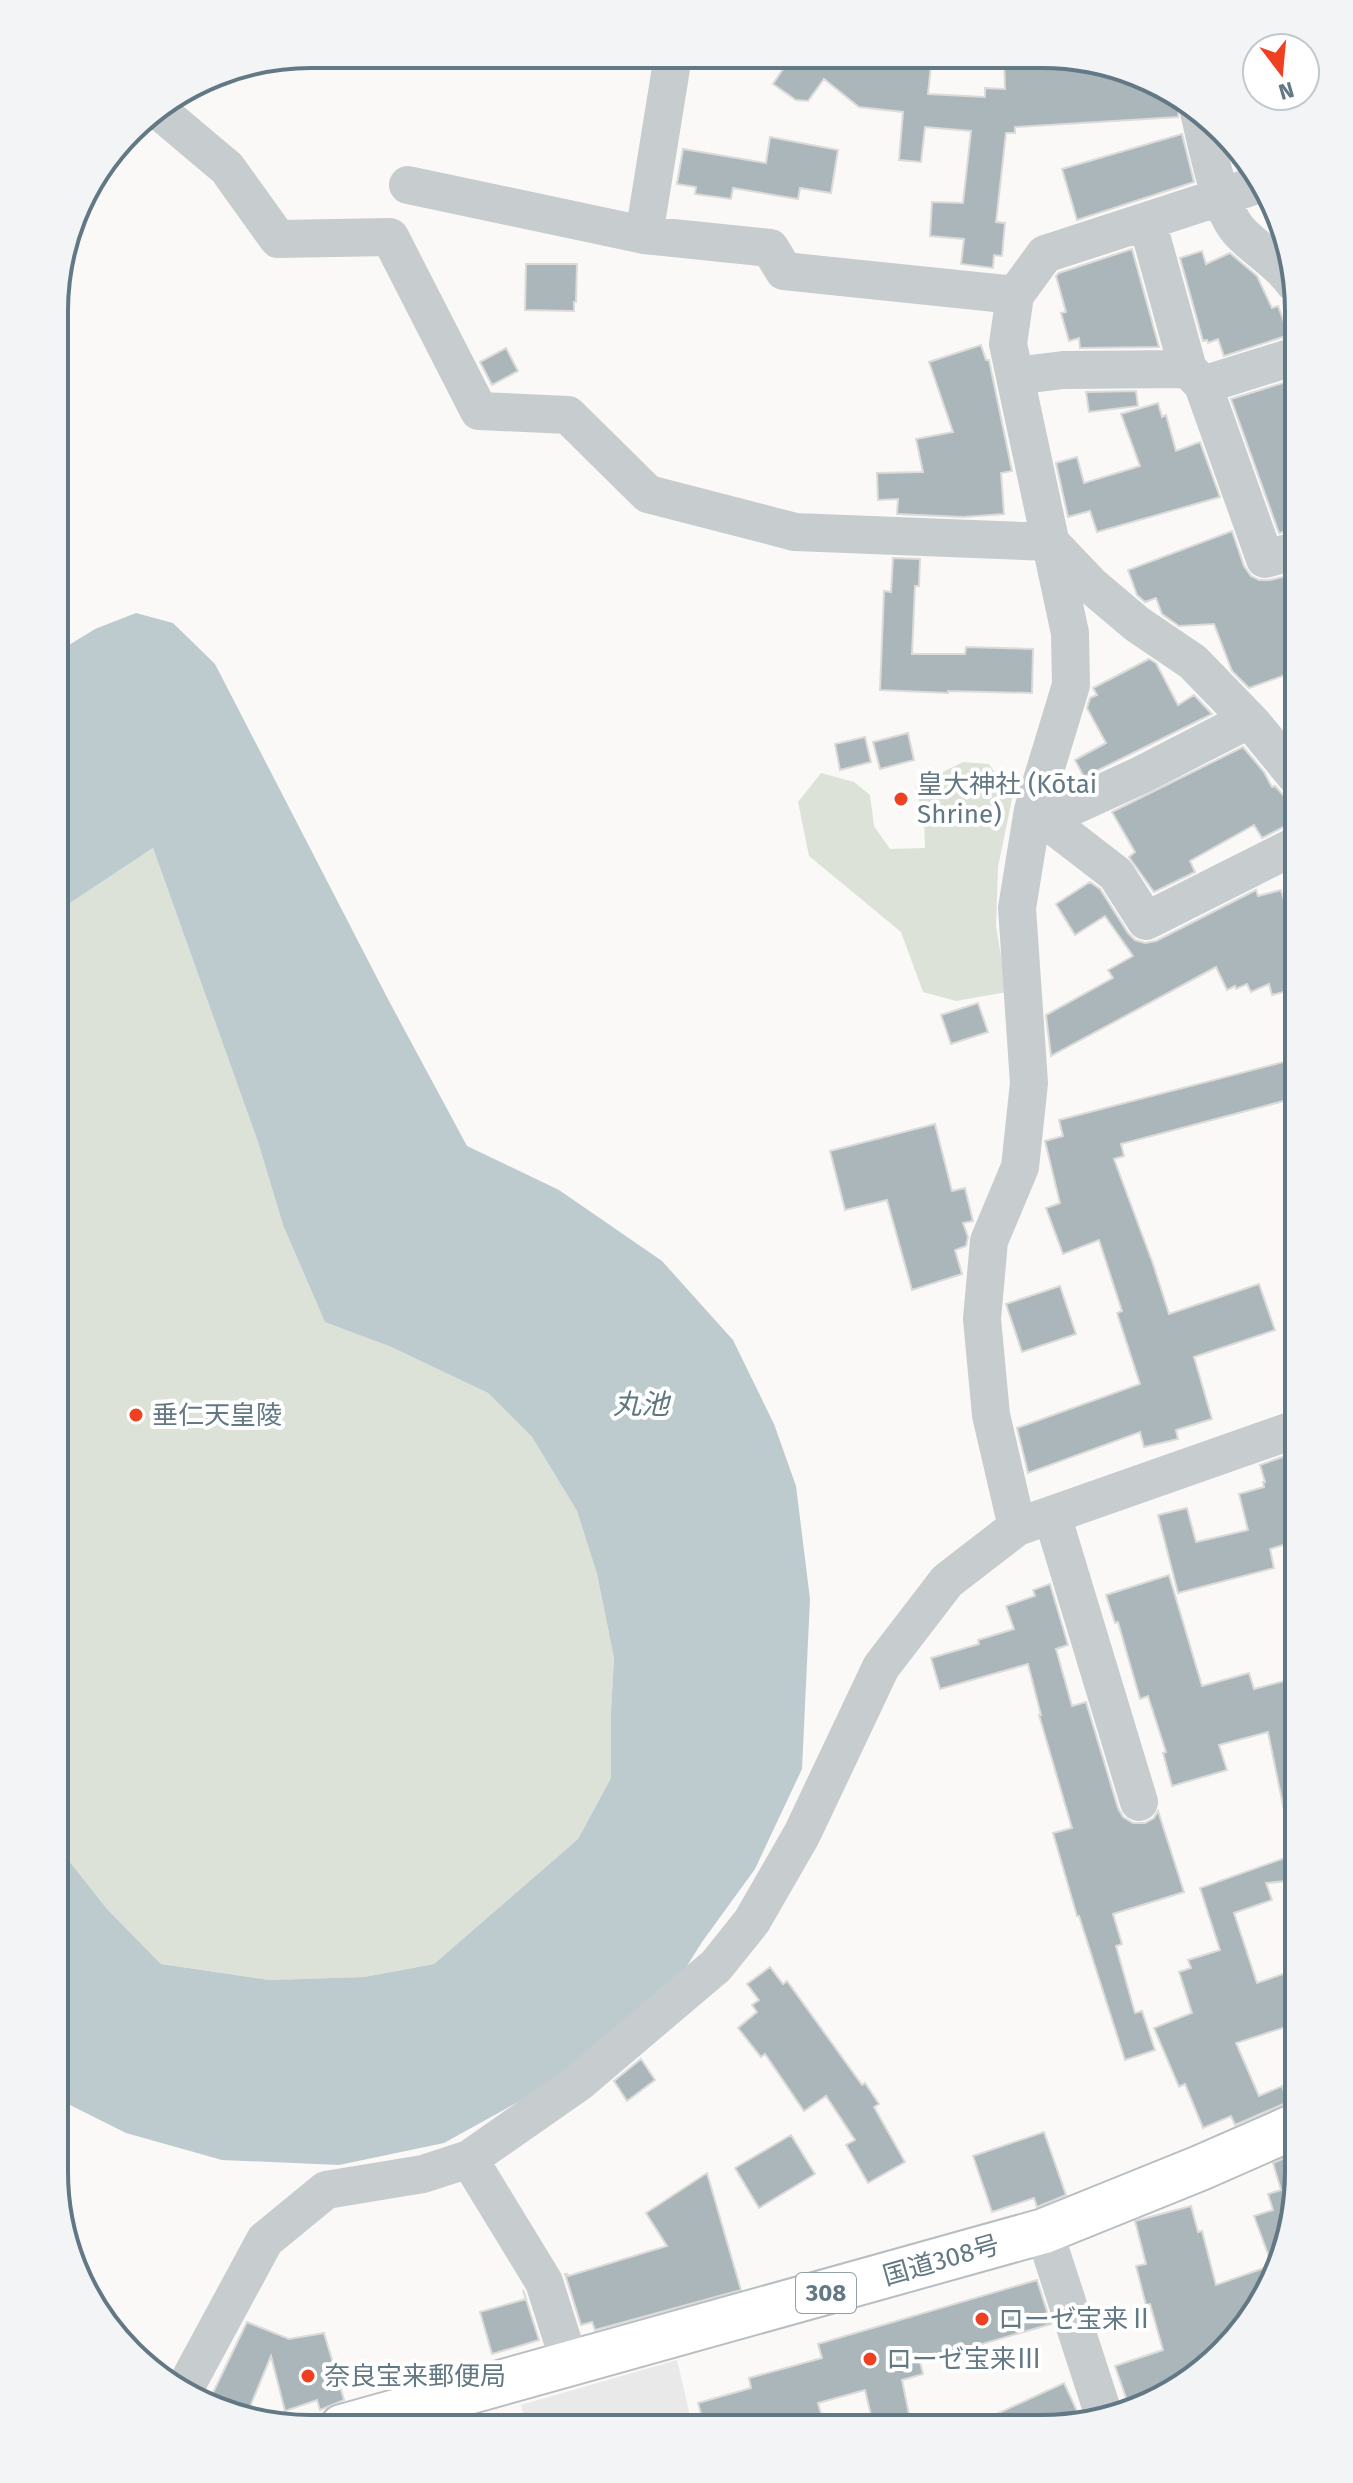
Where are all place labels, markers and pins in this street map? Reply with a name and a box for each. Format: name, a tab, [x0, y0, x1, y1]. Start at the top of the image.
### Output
place label: 皇大神社 (Kōtai Shrine)	[917, 769, 1097, 830]
marker: 皇大神社 (Kōtai Shrine)	[892, 790, 910, 808]
place label: 垂仁天皇陵	[152, 1400, 282, 1431]
marker: 垂仁天皇陵	[127, 1406, 145, 1424]
place label: ローゼ宝来Ⅱ	[998, 2304, 1154, 2335]
marker: ローゼ宝来Ⅱ	[973, 2310, 991, 2328]
place label: ローゼ宝来Ⅲ	[886, 2344, 1042, 2375]
marker: ローゼ宝来Ⅲ	[861, 2350, 879, 2368]
place label: 奈良宝来郵便局	[324, 2361, 506, 2392]
marker: 奈良宝来郵便局	[299, 2367, 317, 2385]

